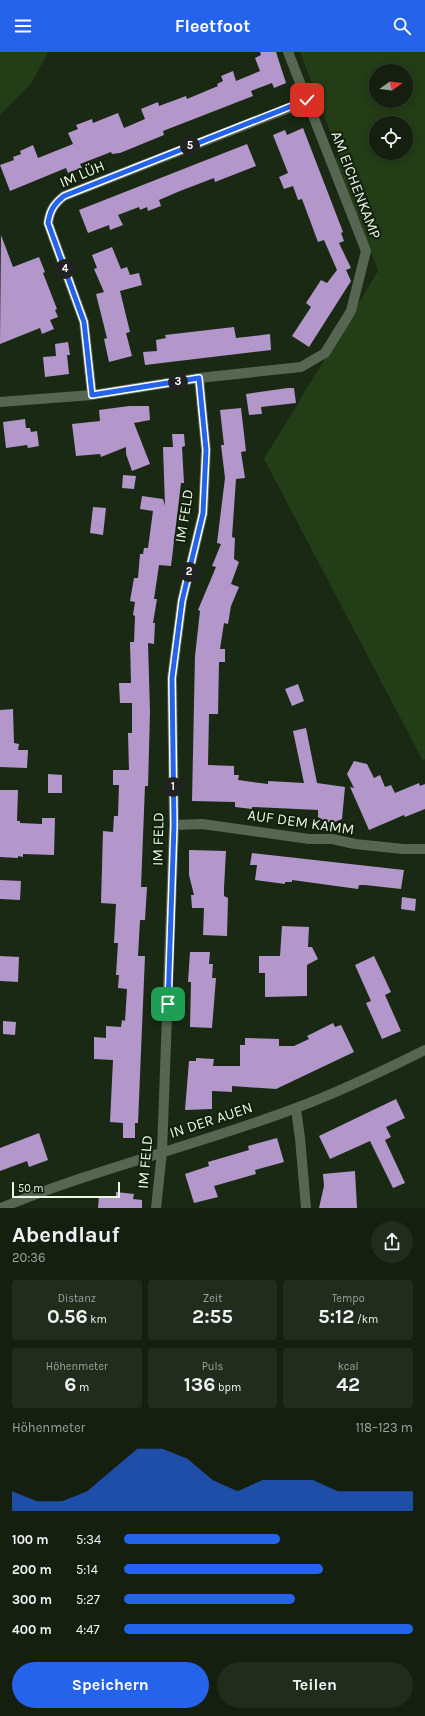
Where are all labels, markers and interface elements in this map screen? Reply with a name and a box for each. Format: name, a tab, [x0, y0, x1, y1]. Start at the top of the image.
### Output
icon: menu	[12, 15, 34, 37]
text: Fleetfoot	[175, 15, 250, 37]
icon: search	[391, 15, 413, 37]
north arrow	[369, 64, 413, 108]
map controls	[369, 64, 413, 160]
pin	[290, 83, 324, 117]
icon: check	[296, 89, 318, 111]
button: locate	[369, 116, 413, 160]
street label: AM EICHENKAMP	[327, 128, 385, 242]
pin: 5	[180, 136, 200, 156]
text: 5	[187, 139, 193, 152]
street label: IM LÜH	[57, 156, 107, 192]
pin: 4	[55, 259, 75, 279]
text: 4	[62, 262, 68, 275]
pin: 3	[168, 372, 188, 392]
text: 3	[175, 375, 181, 388]
street label: IM FELD	[171, 488, 197, 544]
pin: 2	[179, 562, 199, 582]
text: 2	[186, 565, 192, 578]
pin: 1	[163, 777, 183, 797]
text: 1	[171, 780, 175, 793]
street label: AUF DEM KAMM	[246, 806, 356, 838]
street label: IM FELD	[149, 812, 167, 866]
pin	[151, 987, 185, 1021]
icon: arrive	[157, 993, 179, 1015]
street label: IN DER AUEN	[167, 1098, 255, 1142]
street label: IM FELD	[134, 1134, 156, 1190]
scale bar	[12, 1180, 120, 1199]
text: 50 m	[18, 1182, 44, 1195]
button: share	[371, 1221, 413, 1263]
text: Abendlauf	[12, 1222, 120, 1248]
text: 20:36	[12, 1250, 45, 1265]
text: Distanz	[58, 1292, 96, 1305]
text: Zeit	[203, 1292, 222, 1305]
text: Tempo	[332, 1292, 365, 1305]
text: 0.56	[47, 1305, 88, 1328]
text: 2:55	[192, 1305, 233, 1328]
text: 5:12	[318, 1305, 354, 1328]
text: km	[88, 1313, 107, 1326]
text: /km	[354, 1313, 378, 1326]
text: Höhenmeter	[46, 1360, 108, 1373]
text: Puls	[202, 1360, 223, 1373]
text: kcal	[338, 1360, 359, 1373]
text: 6	[64, 1373, 76, 1396]
text: 136	[184, 1373, 215, 1396]
text: 42	[336, 1373, 360, 1396]
text: m	[76, 1381, 89, 1394]
text: bpm	[215, 1381, 241, 1394]
text: Höhenmeter	[12, 1420, 85, 1435]
text: 118–123 m	[356, 1420, 413, 1435]
text: 100 m	[12, 1532, 49, 1547]
text: 5:34	[76, 1532, 101, 1547]
text: 200 m	[12, 1562, 52, 1577]
text: 5:14	[76, 1562, 98, 1577]
text: 300 m	[12, 1592, 52, 1607]
text: 5:27	[76, 1592, 100, 1607]
text: 400 m	[12, 1622, 52, 1637]
text: 4:47	[76, 1622, 100, 1637]
button: Speichern	[12, 1662, 209, 1708]
button: Teilen	[217, 1662, 413, 1708]

